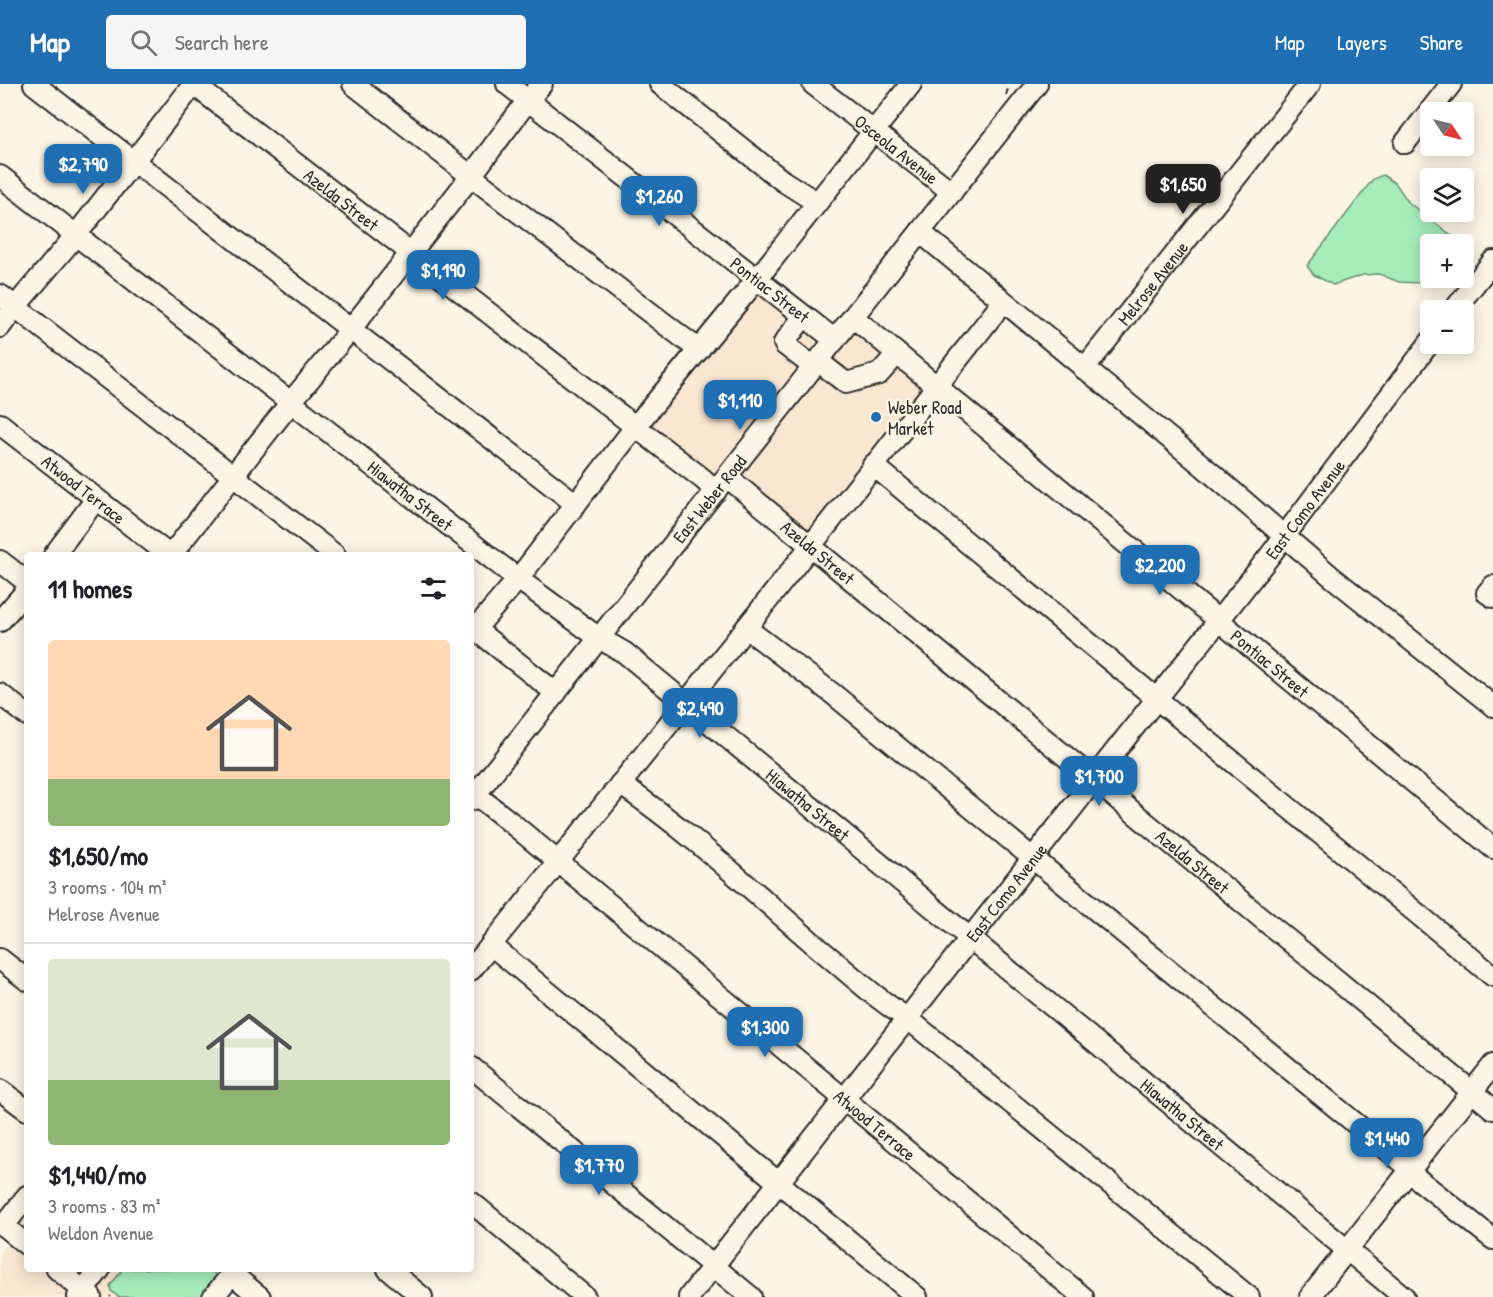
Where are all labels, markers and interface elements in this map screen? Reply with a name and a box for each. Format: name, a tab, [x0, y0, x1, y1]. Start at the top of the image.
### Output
search box	[106, 15, 526, 69]
text: Map	[30, 23, 70, 61]
icon: search	[127, 26, 160, 59]
text: Search here	[175, 27, 269, 57]
text: Map	[1275, 28, 1304, 57]
text: Layers	[1337, 28, 1387, 57]
text: Share	[1420, 28, 1463, 57]
north arrow	[1420, 102, 1474, 156]
map controls	[1420, 102, 1474, 354]
street label: Osceola Avenue	[850, 108, 944, 190]
pin: $2,790	[34, 144, 132, 195]
text: $2,790	[58, 150, 108, 177]
street label: Azelda Street	[299, 162, 385, 237]
pin: $1,650	[1134, 164, 1232, 215]
button: layers	[1420, 168, 1474, 222]
text: $1,650	[1160, 170, 1206, 197]
pin: $1,260	[610, 176, 708, 227]
text: $1,260	[635, 182, 683, 209]
button: +	[1420, 234, 1474, 288]
street label: Melrose Avenue	[1111, 236, 1193, 330]
pin: $1,190	[394, 250, 492, 301]
street label: Pontiac Street	[725, 251, 816, 329]
text: $1,190	[421, 256, 466, 283]
button: −	[1420, 300, 1474, 354]
pin: $1,110	[691, 380, 789, 431]
text: $1,110	[718, 386, 762, 413]
place label: Weber Road Market	[888, 395, 961, 441]
marker: Weber Road Market	[869, 410, 883, 424]
street label: Atwood Terrace	[37, 449, 131, 529]
street label: East Weber Road	[667, 450, 752, 548]
street label: Hiawatha Street	[363, 454, 459, 537]
street label: East Como Avenue	[1259, 454, 1350, 564]
street label: Azelda Street	[776, 514, 861, 590]
pin: $2,200	[1111, 545, 1209, 596]
text: $2,200	[1135, 551, 1185, 578]
text: 11 homes	[48, 571, 132, 606]
icon: filters	[417, 572, 450, 605]
street label: Pontiac Street	[1226, 623, 1315, 703]
icon: home	[195, 679, 303, 787]
pin: $2,490	[651, 688, 749, 739]
text: $2,490	[676, 694, 724, 721]
pin: $1,700	[1050, 756, 1148, 807]
street label: Hiawatha Street	[761, 762, 856, 847]
text: $1,700	[1074, 762, 1124, 789]
street label: Azelda Street	[1151, 824, 1236, 900]
text: $1,650/mo	[48, 838, 148, 873]
street label: East Como Avenue	[960, 838, 1052, 947]
text: 3 rooms · 104 m²	[48, 873, 166, 900]
text: Melrose Avenue	[48, 900, 160, 927]
icon: home	[195, 998, 303, 1106]
pin: $1,300	[716, 1007, 814, 1058]
text: $1,300	[741, 1013, 789, 1040]
street label: Hiawatha Street	[1135, 1072, 1230, 1157]
street label: Atwood Terrace	[829, 1083, 921, 1166]
pin: $1,440	[1338, 1118, 1436, 1169]
text: $1,440	[1364, 1124, 1410, 1151]
pin: $1,770	[550, 1145, 648, 1196]
text: $1,770	[574, 1151, 624, 1178]
text: $1,440/mo	[48, 1157, 146, 1192]
text: 3 rooms · 83 m²	[48, 1192, 160, 1219]
text: Weldon Avenue	[48, 1219, 154, 1246]

